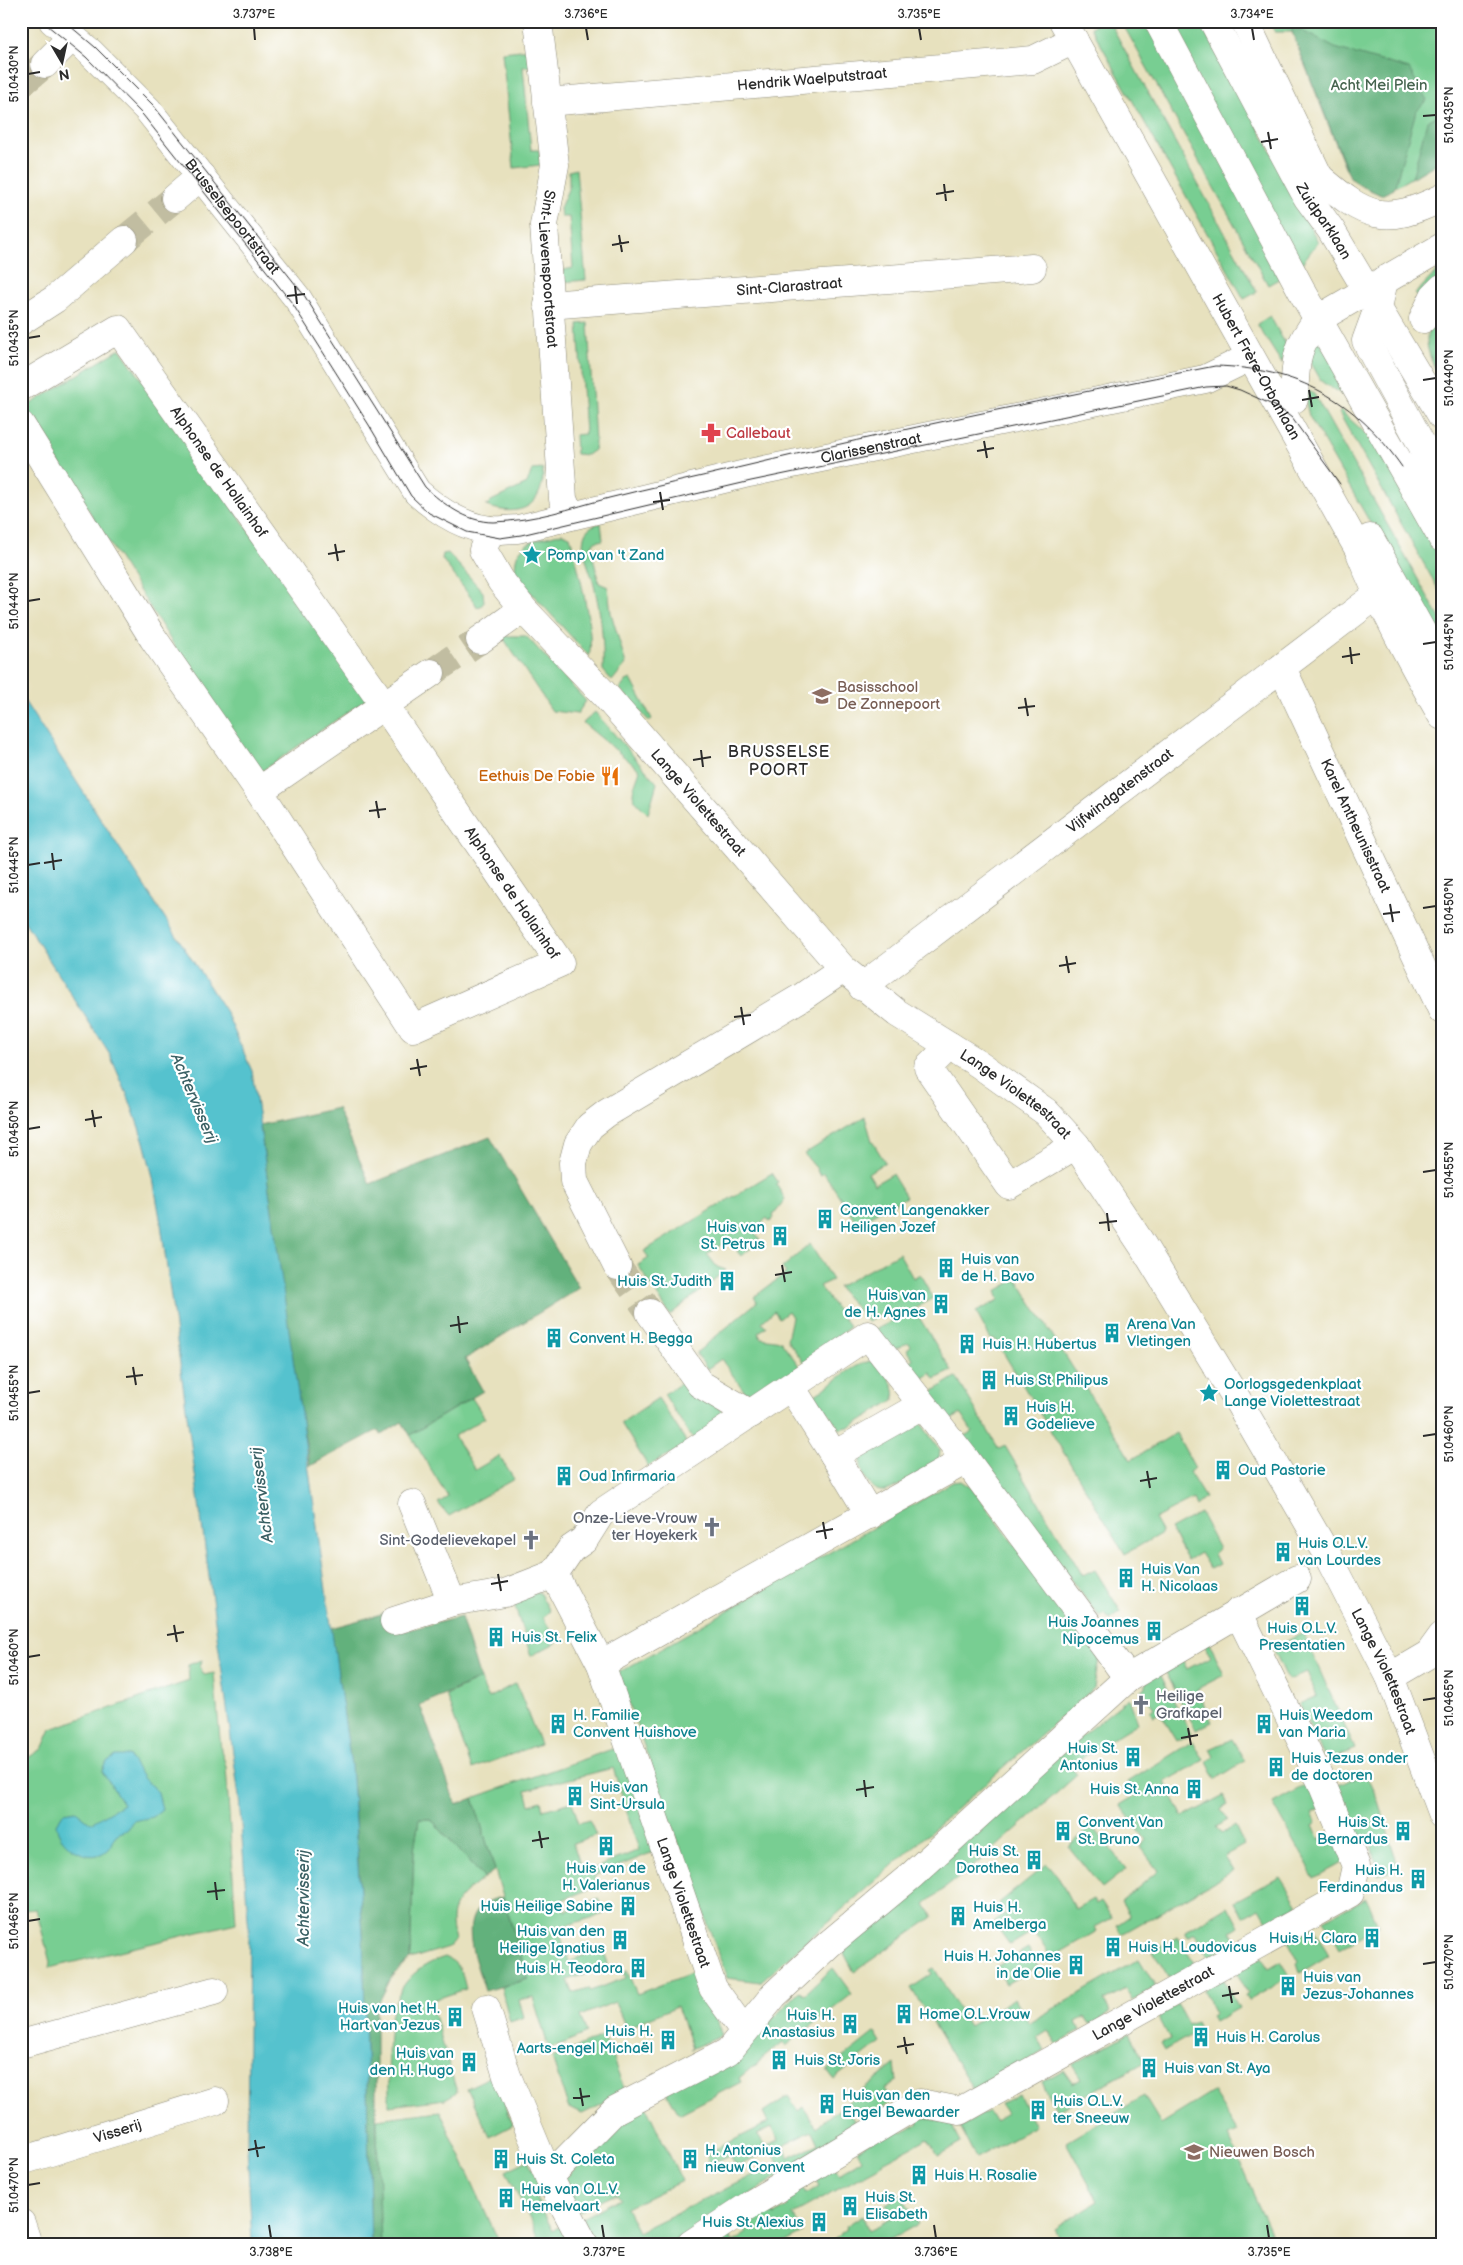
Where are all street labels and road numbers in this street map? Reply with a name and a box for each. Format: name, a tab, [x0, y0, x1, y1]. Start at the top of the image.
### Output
street label: Hendrik Waelputstraat	[736, 64, 888, 96]
street label: Brusselsepoortstraat	[180, 155, 284, 278]
street label: Zuidparklaan	[1291, 179, 1355, 263]
street label: Sint-Lievenspoortstraat	[534, 188, 562, 349]
street label: Sint-Clarastraat	[736, 274, 843, 301]
street label: Hubert Frère-Orbanlaan	[1207, 290, 1304, 443]
street label: Alphonse de Hollainhof	[166, 403, 272, 542]
street label: Clarissenstraat	[819, 429, 923, 468]
street label: Vijfwindgatenstraat	[1063, 744, 1178, 838]
street label: Lange Violettestraat	[646, 745, 750, 861]
street label: Karel Antheunisstraat	[1316, 756, 1395, 896]
street label: Alphonse de Hollainhof	[460, 823, 564, 963]
street label: Lange Violettestraat	[956, 1045, 1075, 1144]
street label: Lange Violettestraat	[1346, 1605, 1420, 1737]
street label: Lange Violettestraat	[652, 1835, 714, 1971]
street label: Lange Violettestraat	[1089, 1962, 1218, 2045]
street label: Visserij	[91, 2115, 144, 2148]

